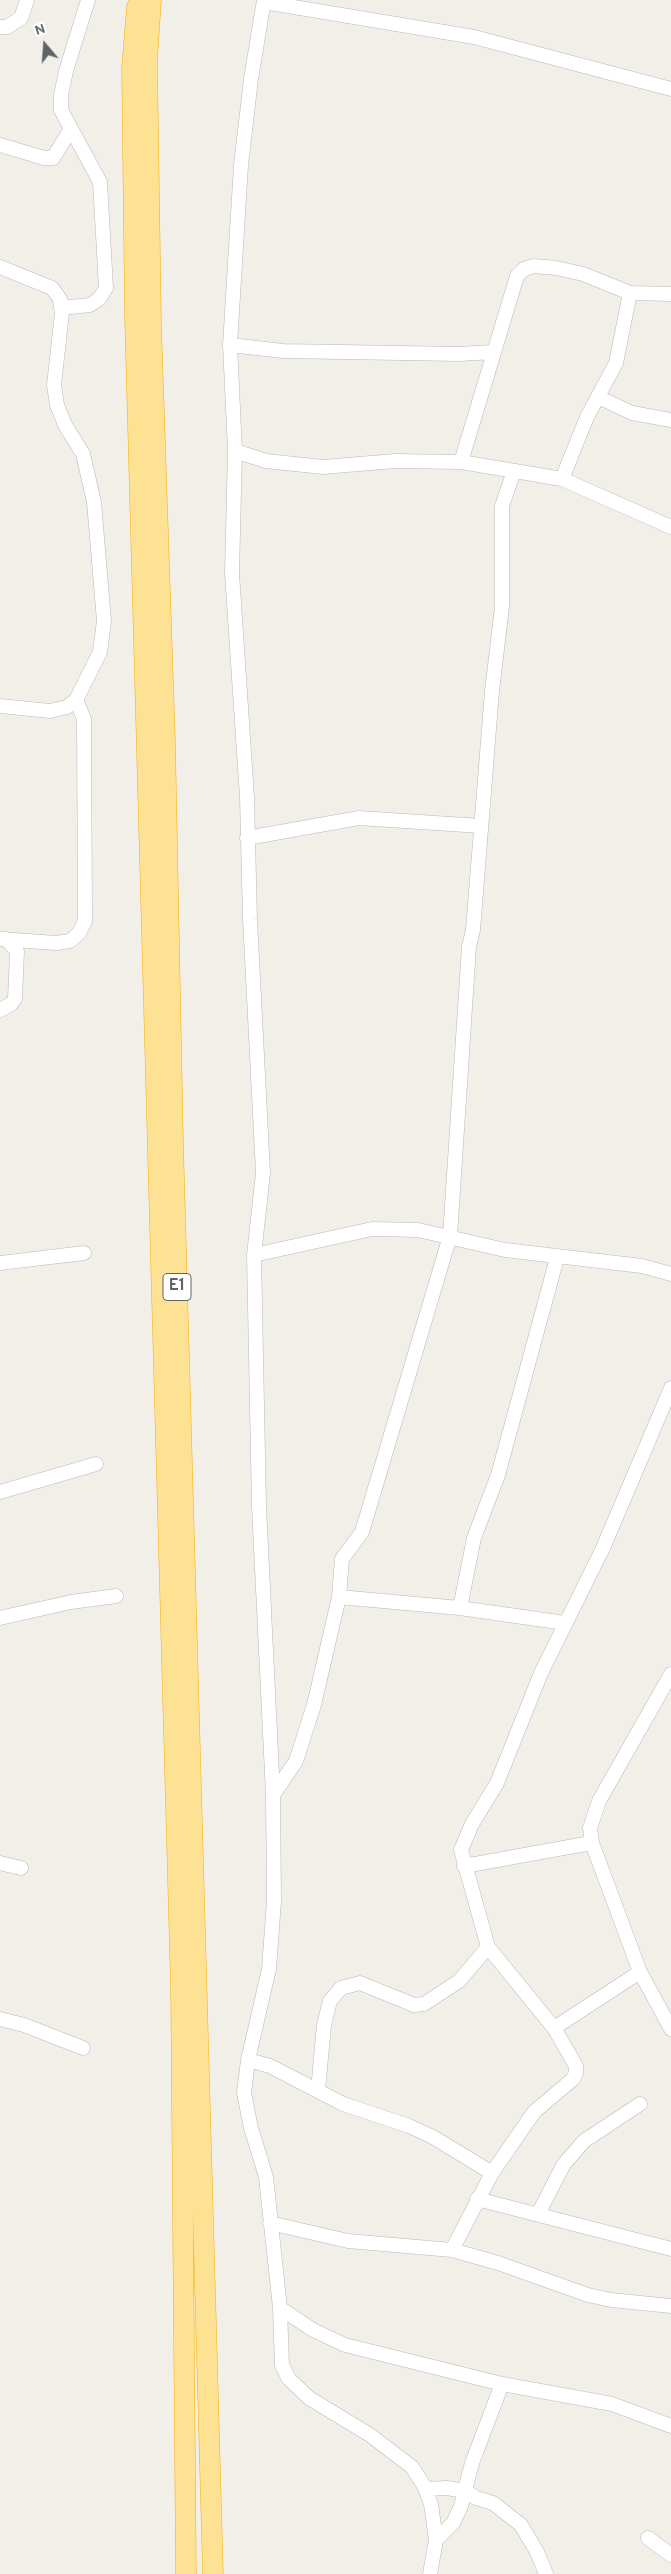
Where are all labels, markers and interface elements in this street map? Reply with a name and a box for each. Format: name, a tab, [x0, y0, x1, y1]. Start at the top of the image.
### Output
north arrow	[20, 20, 70, 70]
text: N	[33, 21, 48, 40]
road number: E1	[163, 1274, 191, 1300]

